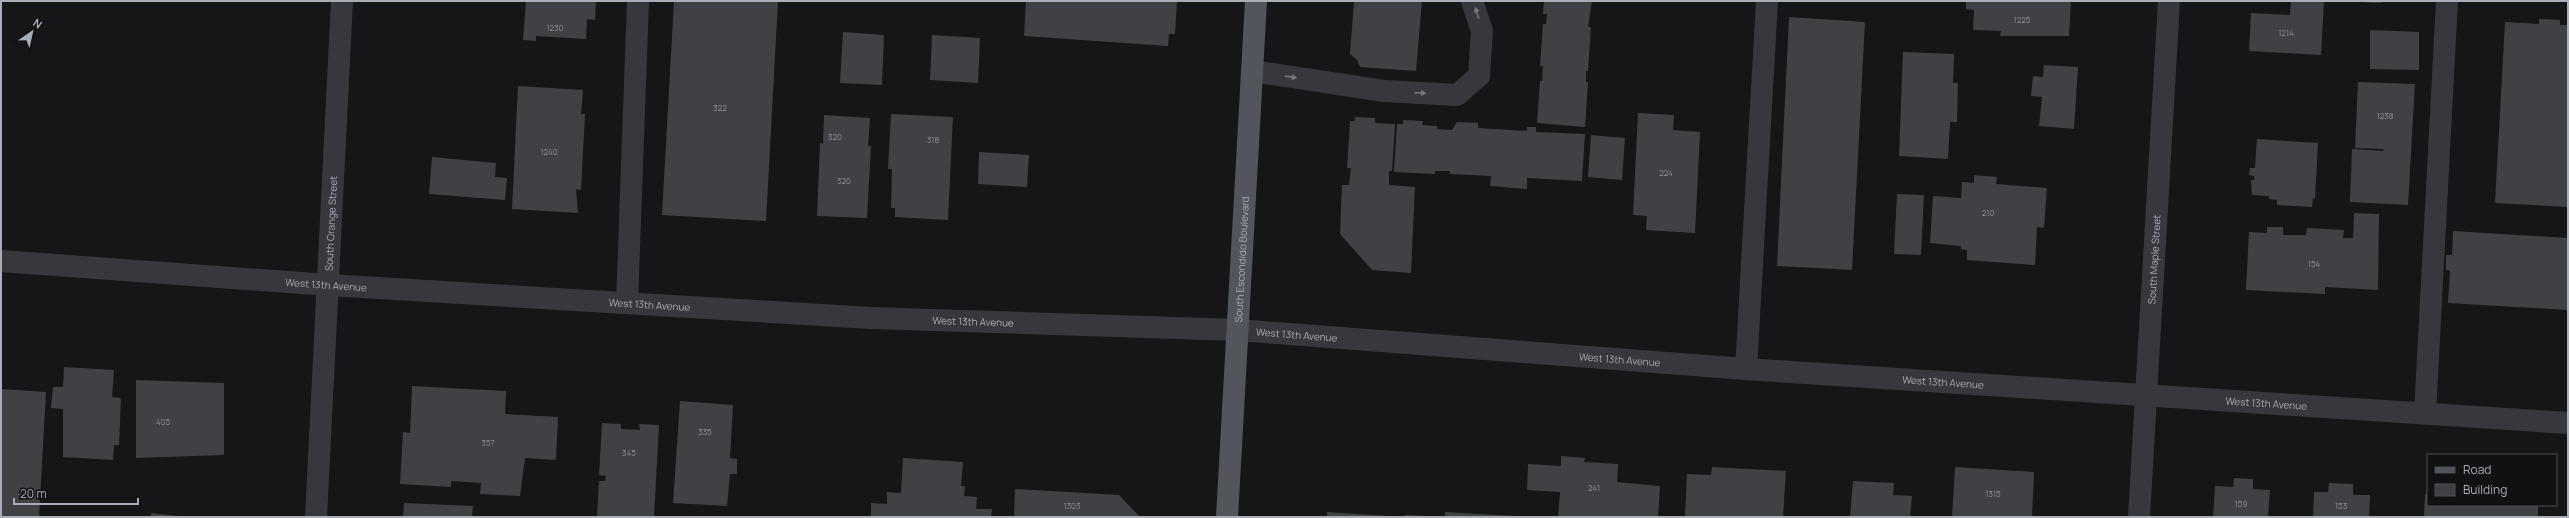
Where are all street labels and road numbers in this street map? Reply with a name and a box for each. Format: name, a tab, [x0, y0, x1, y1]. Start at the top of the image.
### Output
street label: South Orange Street	[321, 175, 340, 271]
street label: South Escondido Boulevard	[1231, 196, 1252, 323]
street label: South Maple Street	[2144, 214, 2164, 305]
street label: West 13th Avenue	[285, 275, 367, 294]
street label: West 13th Avenue	[608, 295, 691, 314]
street label: West 13th Avenue	[932, 313, 1014, 330]
street label: West 13th Avenue	[1256, 324, 1338, 345]
street label: West 13th Avenue	[1579, 349, 1661, 369]
street label: West 13th Avenue	[1902, 372, 1984, 392]
street label: West 13th Avenue	[2225, 394, 2308, 413]

